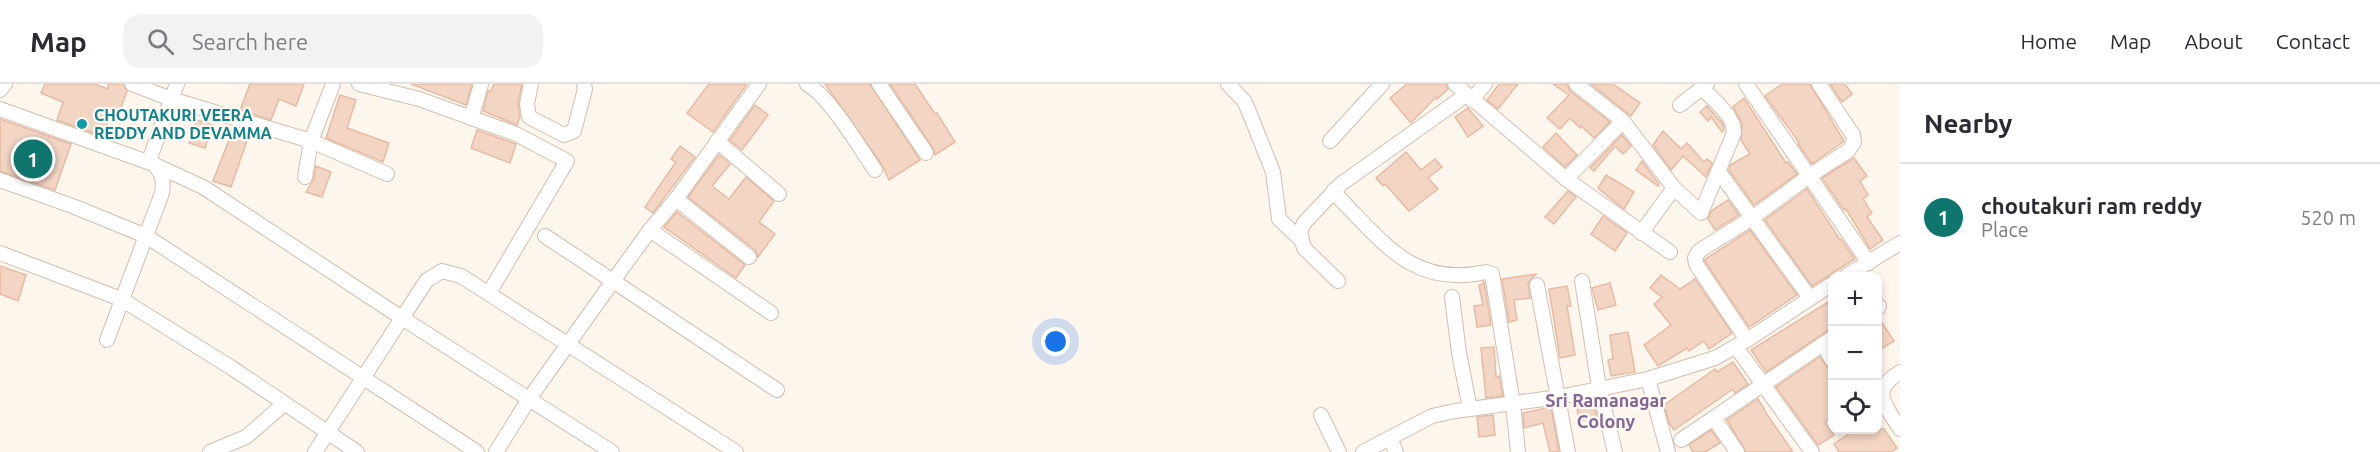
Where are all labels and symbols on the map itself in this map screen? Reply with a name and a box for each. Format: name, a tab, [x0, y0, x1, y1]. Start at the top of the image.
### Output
place label: CHOUTAKURI VEERA REDDY AND DEVAMMA	[94, 106, 273, 142]
marker: CHOUTAKURI VEERA REDDY AND DEVAMMA	[75, 117, 89, 131]
pin: 1	[14, 136, 52, 182]
your location	[1041, 327, 1070, 356]
district label: Sri Ramanagar Colony	[1545, 390, 1667, 431]

